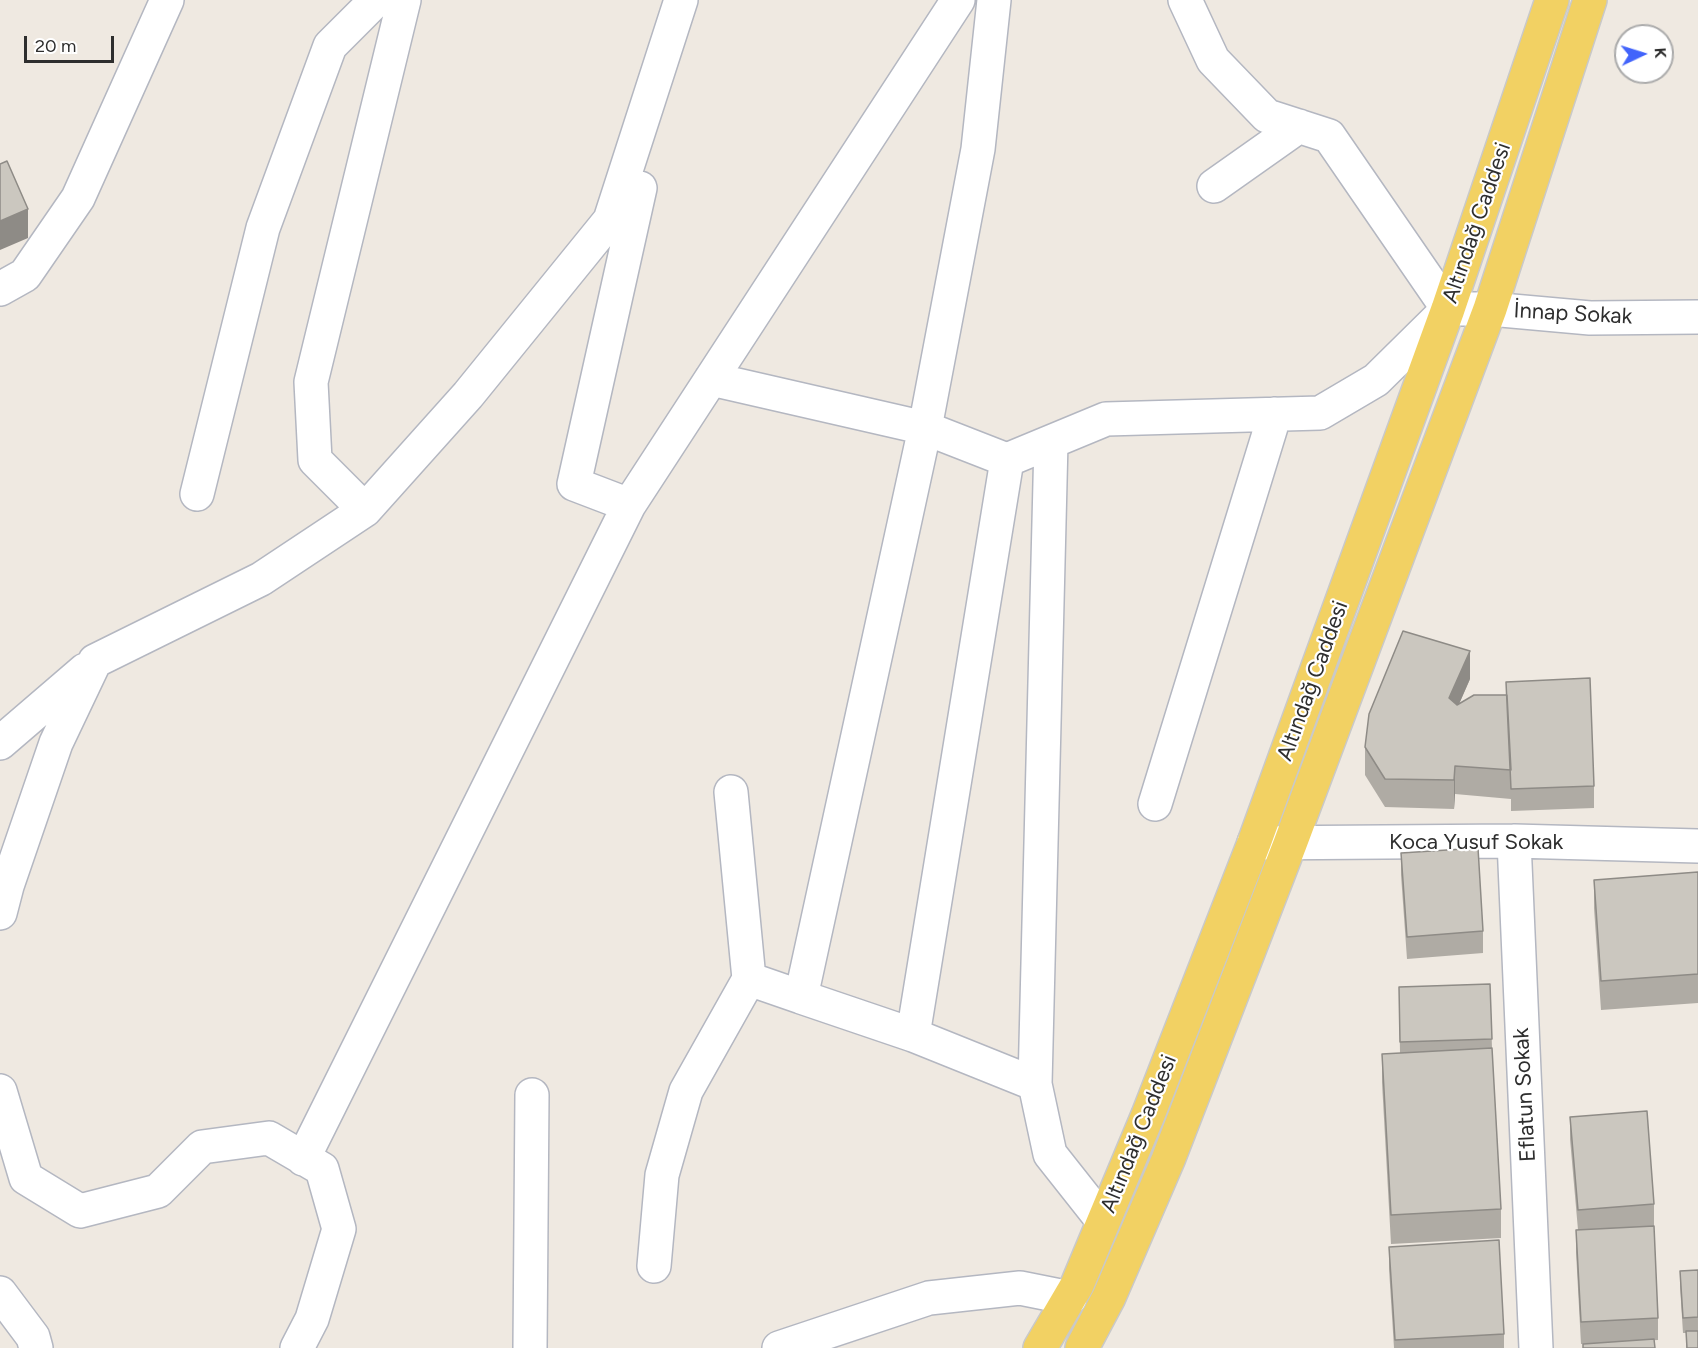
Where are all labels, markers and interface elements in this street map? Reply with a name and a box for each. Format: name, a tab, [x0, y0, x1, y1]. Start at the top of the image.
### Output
scale bar	[27, 24, 117, 62]
north arrow	[1614, 24, 1674, 84]
text: 20 m	[35, 35, 76, 57]
text: K	[1651, 47, 1670, 59]
street label: Altındağ Caddesi	[1437, 139, 1517, 307]
street label: İnnap Sokak	[1513, 298, 1633, 330]
street label: Altındağ Caddesi	[1272, 597, 1354, 765]
street label: Koca Yusuf Sokak	[1389, 830, 1563, 856]
street label: Eflatun Sokak	[1508, 1027, 1542, 1163]
street label: Altındağ Caddesi	[1095, 1051, 1183, 1217]

